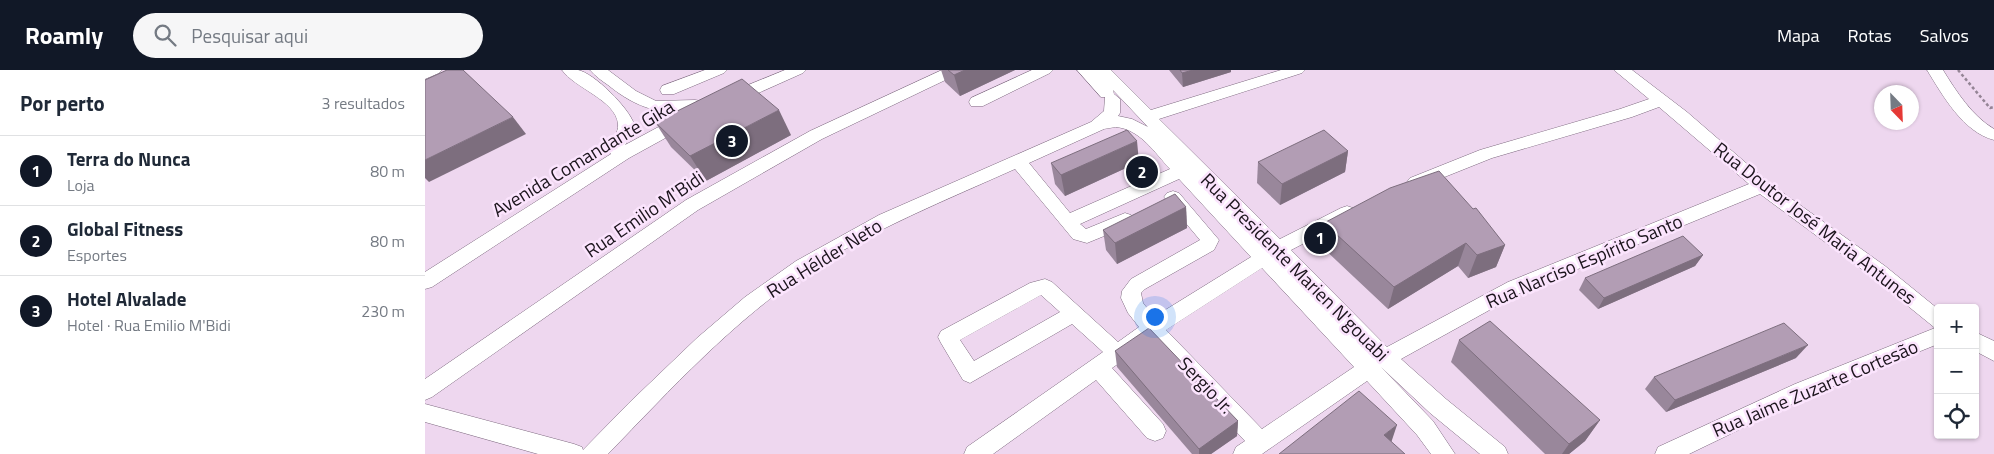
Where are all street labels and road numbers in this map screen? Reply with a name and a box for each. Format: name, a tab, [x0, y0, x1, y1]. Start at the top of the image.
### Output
street label: Avenida Comandante Gika	[486, 91, 680, 224]
street label: Rua Doutor José Maria Antunes	[1708, 134, 1923, 311]
street label: Rua Emilio M'Bidi	[578, 163, 709, 264]
street label: Rua Presidente Marien N'gouabi	[1195, 166, 1396, 367]
street label: Rua Narciso Espírito Santo	[1481, 206, 1687, 315]
street label: Rua Hélder Neto	[760, 210, 887, 305]
street label: Rua Jaime Zuzarte Cortesão	[1707, 331, 1922, 444]
street label: Sergio Jr.	[1172, 350, 1241, 420]

